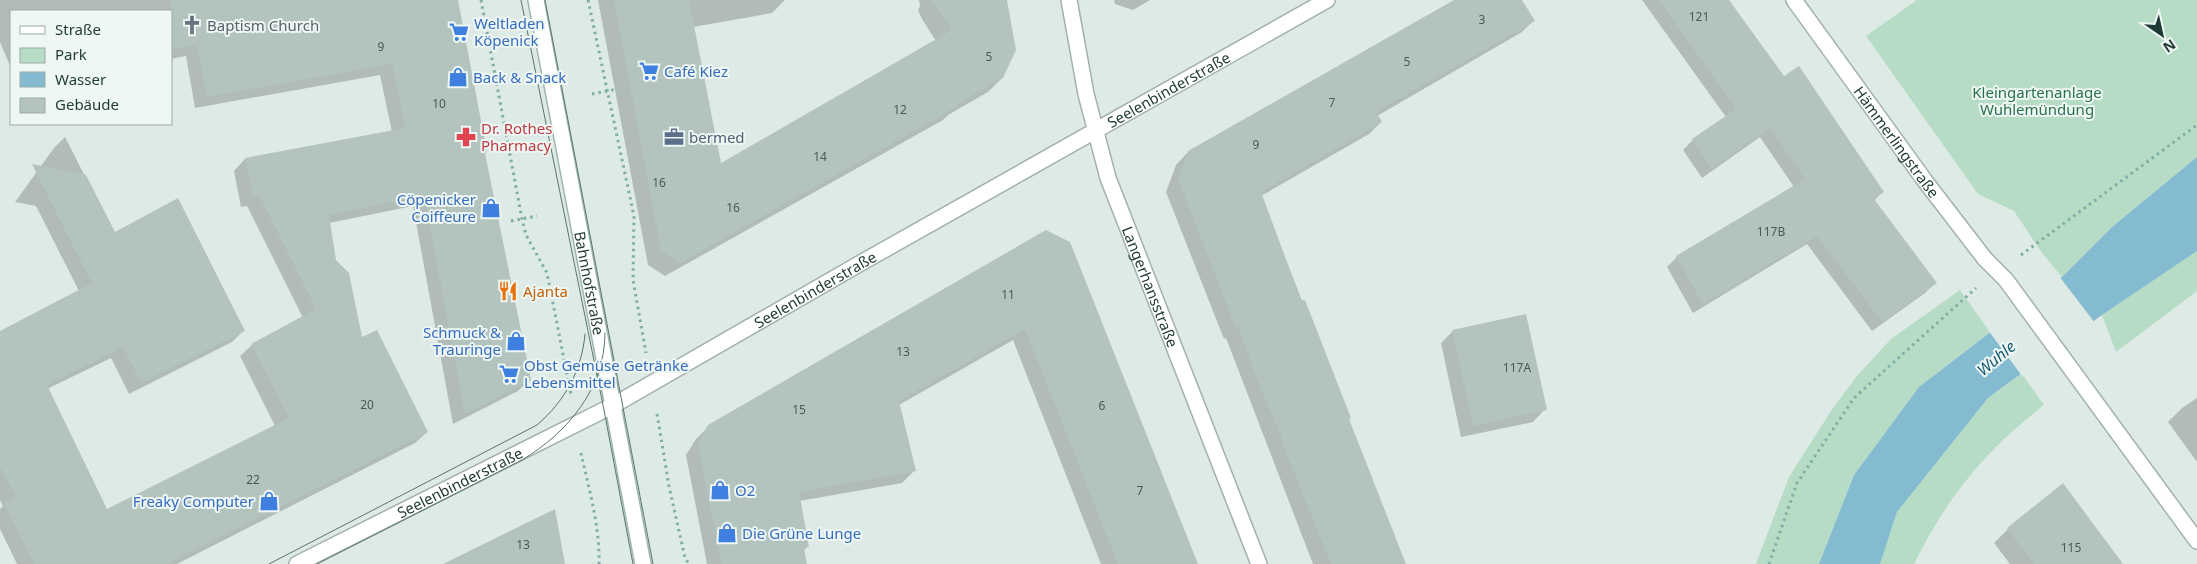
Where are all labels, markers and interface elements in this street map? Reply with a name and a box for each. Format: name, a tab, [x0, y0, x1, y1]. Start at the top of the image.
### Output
house number: 121	[1689, 8, 1709, 25]
legend	[10, 10, 172, 125]
north arrow	[2137, 10, 2187, 60]
house number: 3	[1479, 11, 1486, 28]
place label: Weltladen Köpenick	[474, 13, 545, 50]
church icon: Baptism Church	[181, 14, 203, 36]
place label: Baptism Church	[207, 15, 319, 35]
text: Straße	[55, 19, 101, 39]
supermarket icon: Weltladen Köpenick	[448, 21, 470, 43]
text: N	[2160, 35, 2180, 57]
house number: 9	[378, 38, 385, 55]
text: Park	[55, 44, 87, 64]
street label: Seelenbinderstraße	[1103, 47, 1233, 132]
house number: 5	[986, 48, 993, 65]
house number: 5	[1404, 53, 1411, 70]
supermarket icon: Café Kiez	[638, 60, 660, 82]
place label: Café Kiez	[664, 61, 728, 81]
shop icon: Back & Snack	[447, 66, 469, 88]
place label: Back & Snack	[473, 67, 566, 87]
text: Wasser	[55, 69, 106, 89]
street label: Hämmerlingstraße	[1849, 82, 1944, 202]
park label: Kleingartenanlage Wuhlemündung	[1972, 82, 2102, 119]
text: Gebäude	[55, 94, 119, 114]
house number: 7	[1329, 94, 1336, 111]
house number: 10	[432, 95, 446, 112]
house number: 12	[893, 101, 907, 118]
place label: Dr. Rothes Pharmacy	[481, 118, 552, 155]
pharmacy icon: Dr. Rothes Pharmacy	[455, 126, 477, 148]
office icon: bermed	[663, 126, 685, 148]
place label: bermed	[689, 127, 745, 147]
house number: 9	[1253, 136, 1260, 153]
house number: 14	[813, 148, 827, 165]
house number: 16	[652, 174, 666, 191]
place label: Cöpenicker Coiffeure	[397, 189, 476, 226]
shop icon: Cöpenicker Coiffeure	[480, 197, 502, 219]
house number: 16	[726, 199, 740, 216]
street label: Langerhansstraße	[1118, 223, 1183, 350]
house number: 117B	[1757, 223, 1785, 240]
street label: Bahnhofstraße	[570, 229, 609, 336]
street label: Seelenbinderstraße	[750, 246, 880, 332]
restaurant icon: Ajanta	[497, 280, 519, 302]
place label: Ajanta	[523, 281, 568, 301]
house number: 11	[1001, 286, 1015, 303]
place label: Schmuck & Trauringe	[423, 322, 501, 359]
shop icon: Schmuck & Trauringe	[505, 330, 527, 352]
water label: Wuhle	[1972, 335, 2020, 381]
house number: 13	[896, 343, 910, 360]
place label: Obst Gemüse Getränke Lebensmittel	[524, 355, 689, 392]
house number: 117A	[1503, 359, 1531, 376]
supermarket icon: Obst Gemüse Getränke Lebensmittel	[498, 363, 520, 385]
house number: 20	[360, 396, 374, 413]
house number: 6	[1099, 397, 1106, 414]
house number: 15	[792, 401, 806, 418]
street label: Seelenbinderstraße	[394, 443, 526, 522]
house number: 22	[246, 471, 260, 488]
shop icon: O2	[709, 479, 731, 501]
place label: O2	[735, 480, 755, 500]
house number: 7	[1137, 482, 1144, 499]
shop icon: Freaky Computer	[258, 490, 280, 512]
place label: Freaky Computer	[133, 491, 254, 511]
shop icon: Die Grüne Lunge	[716, 522, 738, 544]
place label: Die Grüne Lunge	[742, 523, 861, 543]
house number: 13	[516, 536, 530, 553]
house number: 115	[2061, 539, 2081, 556]

